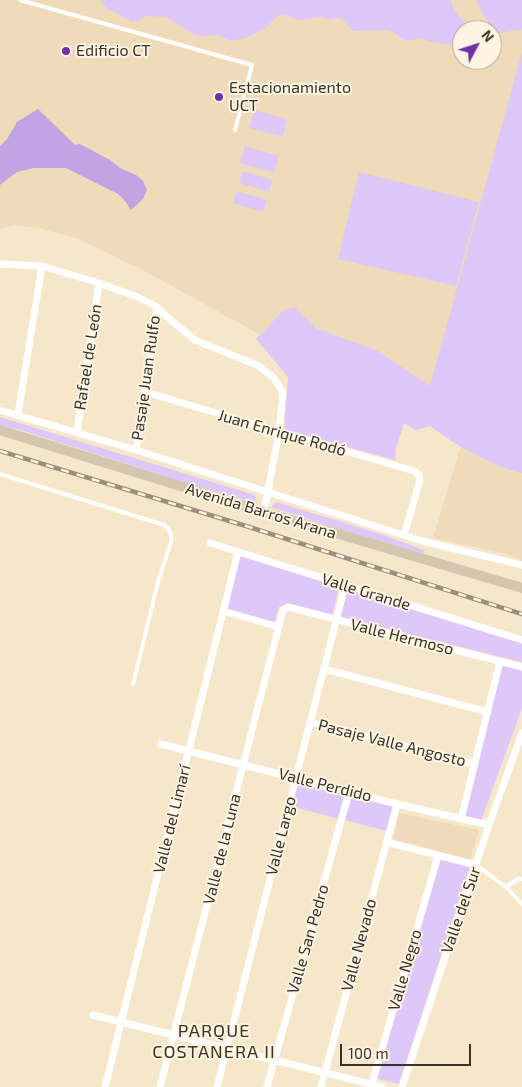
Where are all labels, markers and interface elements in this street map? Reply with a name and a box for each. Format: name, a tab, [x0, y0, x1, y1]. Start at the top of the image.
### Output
north arrow	[452, 20, 502, 70]
text: N	[478, 26, 498, 45]
place label: Edificio CT	[76, 41, 151, 61]
marker: Edificio CT	[60, 45, 72, 57]
place label: Estacionamiento UCT	[229, 78, 351, 116]
marker: Estacionamiento UCT	[213, 91, 225, 103]
street label: Rafael de León	[70, 303, 106, 411]
street label: Pasaje Juan Rulfo	[128, 314, 164, 442]
street label: Juan Enrique Rodó	[216, 406, 348, 460]
street label: Avenida Barros Arana	[183, 479, 339, 543]
street label: Valle Grande	[319, 569, 413, 615]
street label: Valle Hermoso	[348, 615, 456, 659]
street label: Pasaje Valle Angosto	[316, 715, 468, 771]
street label: Valle del Limarí	[149, 763, 195, 875]
street label: Valle Perdido	[276, 764, 374, 806]
street label: Valle de la Luna	[199, 792, 245, 906]
street label: Valle Largo	[262, 794, 300, 878]
street label: Valle del Sur	[437, 864, 485, 956]
street label: Valle San Pedro	[283, 882, 333, 996]
street label: Valle Nevado	[337, 897, 381, 993]
street label: Valle Negro	[384, 927, 426, 1013]
district label: PARQUE COSTANERA II	[151, 1020, 277, 1062]
scale bar	[342, 1034, 473, 1066]
text: 100 m	[348, 1044, 389, 1062]

